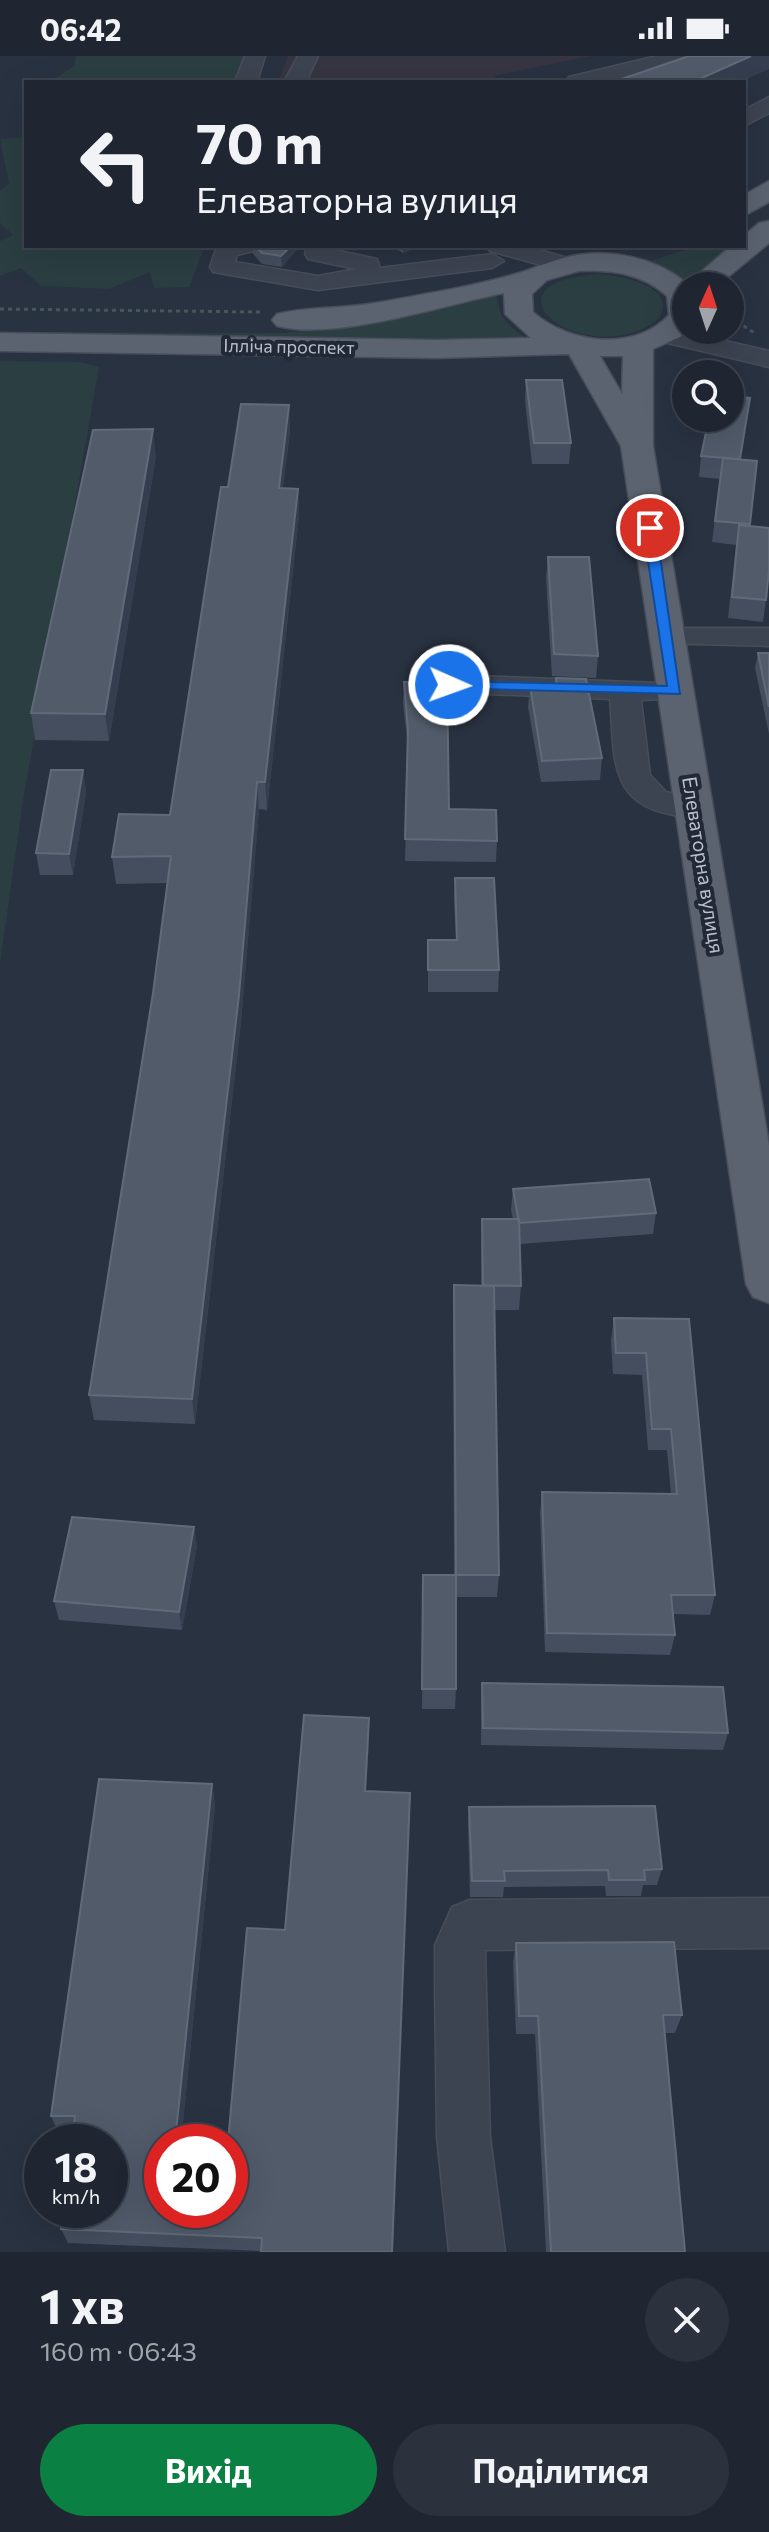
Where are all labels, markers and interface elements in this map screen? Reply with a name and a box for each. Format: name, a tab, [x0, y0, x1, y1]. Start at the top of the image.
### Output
text: 06:42	[40, 10, 122, 47]
text: 70 m	[196, 107, 323, 176]
icon: left	[64, 112, 168, 216]
text: Елеваторна вулиця	[196, 176, 518, 220]
north arrow	[672, 272, 744, 344]
map controls	[672, 272, 744, 432]
street label: Ілліча проспект	[223, 334, 355, 358]
button: search	[672, 360, 744, 432]
pin	[616, 494, 684, 562]
icon: arrive	[628, 506, 672, 550]
position arrow	[407, 643, 491, 727]
street label: Елеваторна вулиця	[678, 775, 730, 955]
speed limit sign: 20	[144, 2124, 248, 2228]
text: 18	[55, 2141, 97, 2190]
text: km/h	[52, 2184, 100, 2208]
text: 1 хв	[40, 2275, 124, 2334]
button: close	[645, 2278, 729, 2362]
text: 160 m · 06:43	[40, 2335, 197, 2366]
button: Вихід	[40, 2424, 377, 2516]
button: Поділитися	[393, 2424, 729, 2516]

